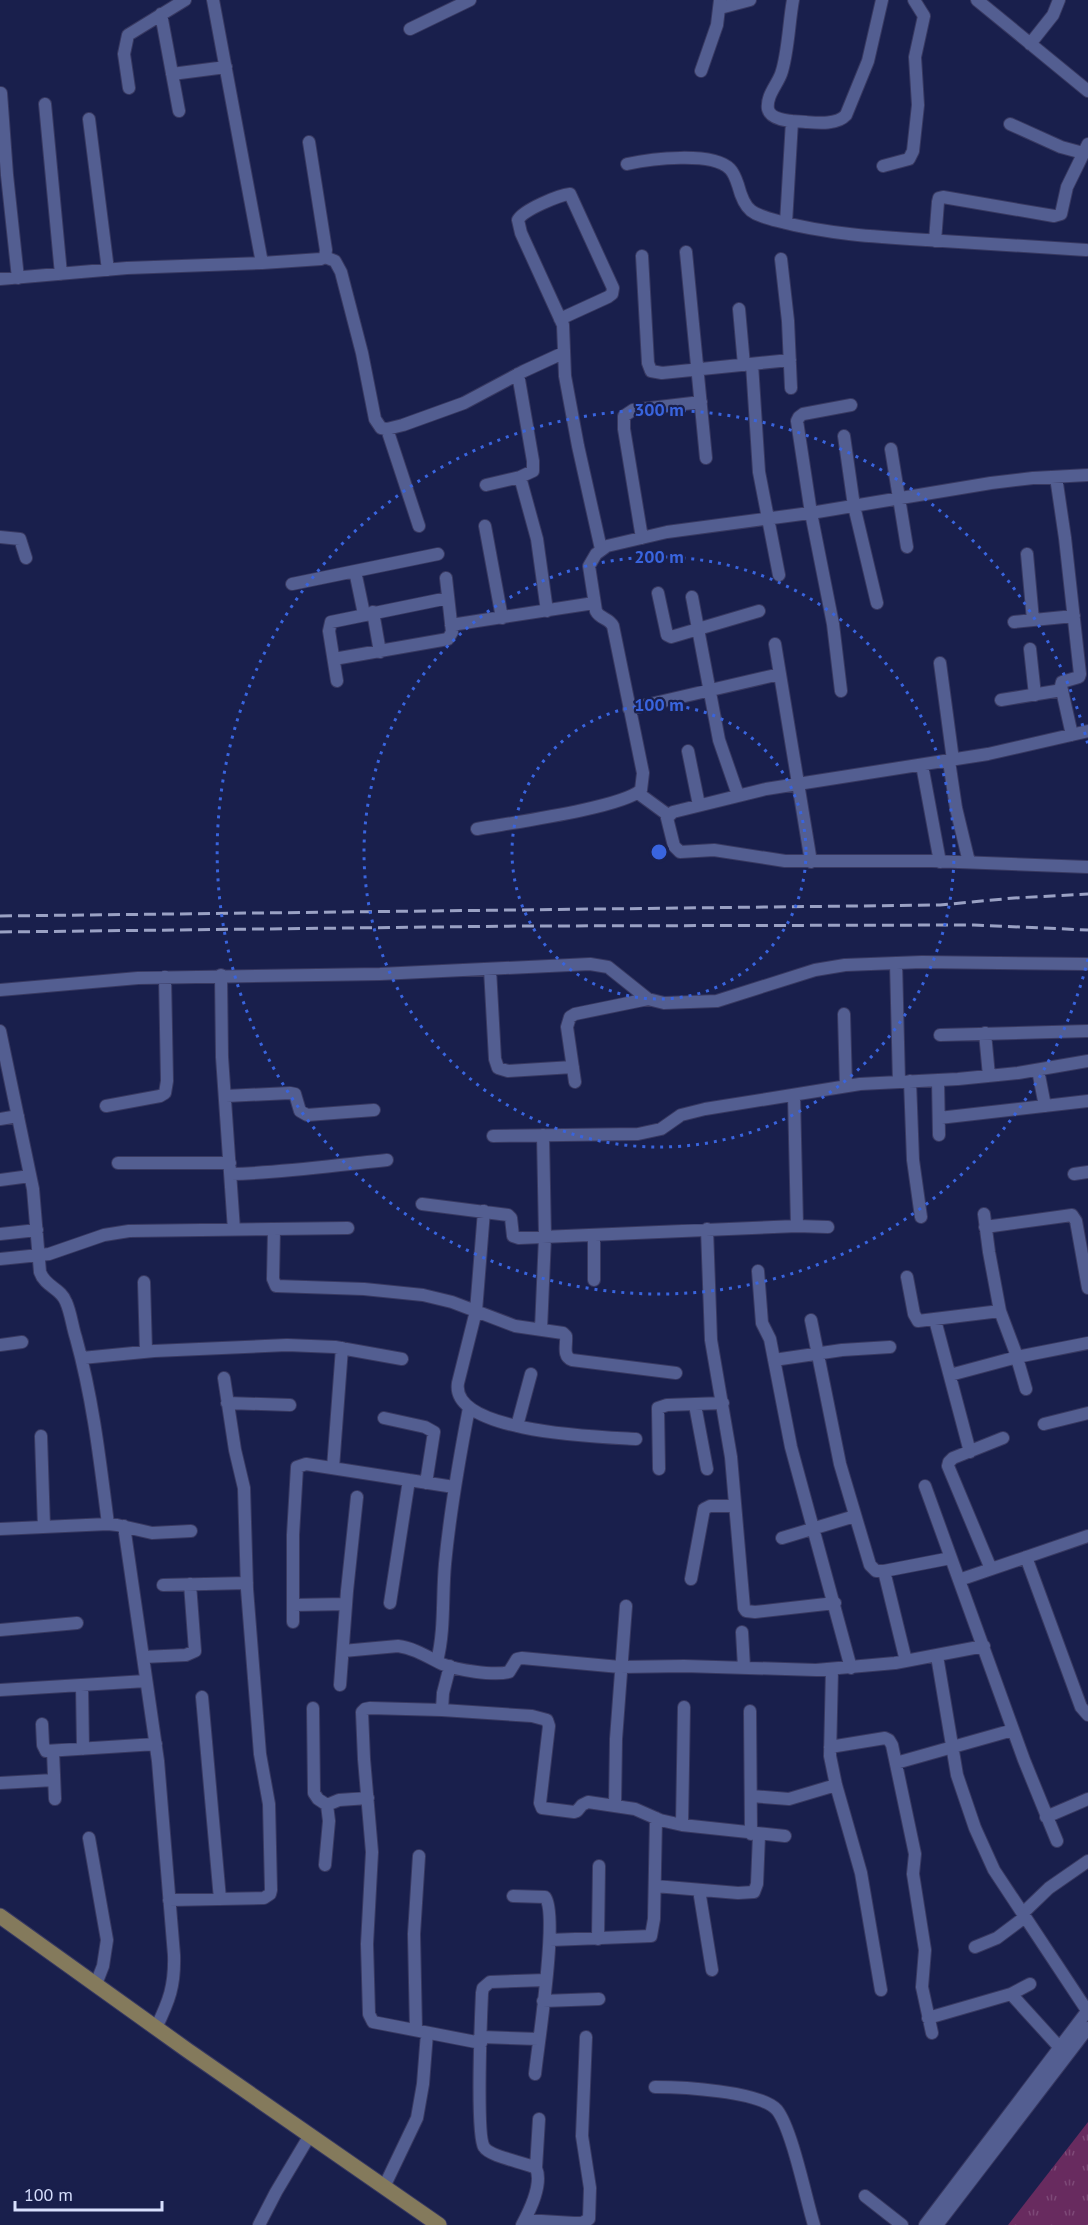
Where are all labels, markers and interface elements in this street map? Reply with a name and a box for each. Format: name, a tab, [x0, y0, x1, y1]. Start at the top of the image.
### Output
text: 300 m	[634, 398, 684, 421]
text: 200 m	[634, 545, 684, 568]
text: 100 m	[634, 693, 684, 716]
centre of rings	[649, 842, 669, 862]
scale bar	[15, 2174, 162, 2212]
text: 100 m	[24, 2183, 73, 2206]

